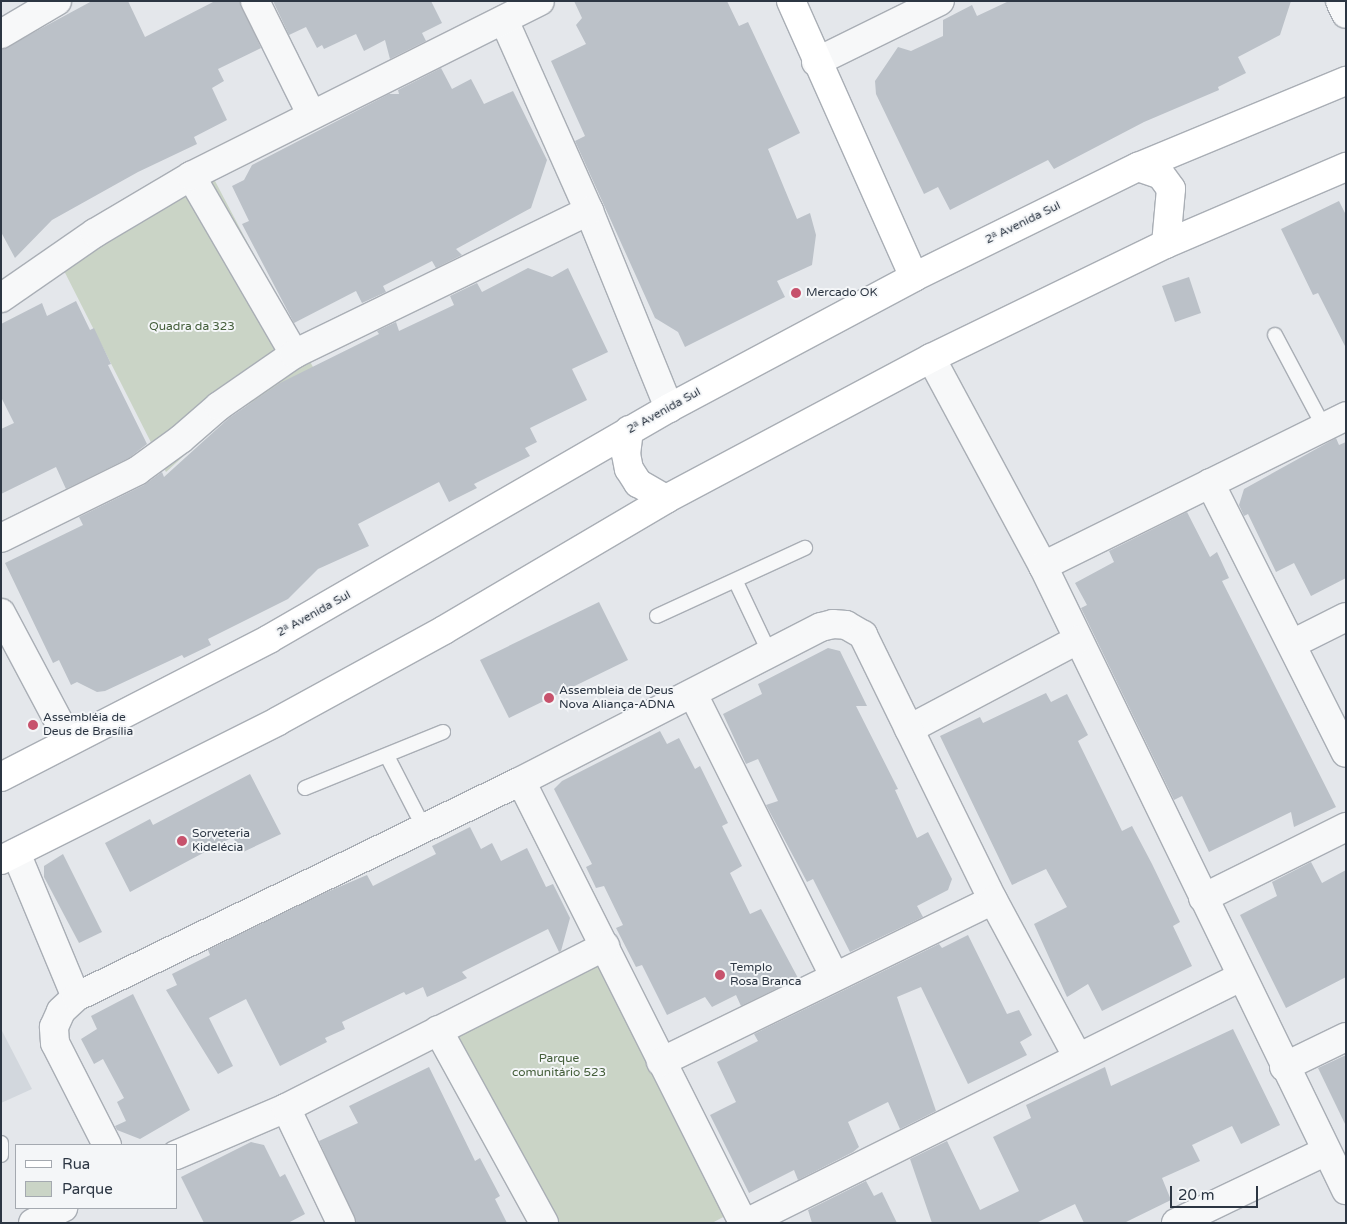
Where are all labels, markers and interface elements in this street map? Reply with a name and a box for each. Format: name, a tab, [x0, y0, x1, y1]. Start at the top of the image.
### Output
street label: 2ᵃ Avenida Sul	[983, 199, 1063, 247]
place label: Mercado OK	[806, 286, 878, 300]
marker: Mercado OK	[790, 287, 802, 299]
park label: Quadra da 323	[149, 320, 235, 334]
street label: 2ᵃ Avenida Sul	[625, 385, 703, 437]
street label: 2ᵃ Avenida Sul	[275, 588, 353, 640]
place label: Assembleia de Deus Nova Aliança-ADNA	[559, 684, 675, 712]
marker: Assembleia de Deus Nova Aliança-ADNA	[543, 692, 555, 704]
place label: Assembléia de Deus de Brasília	[43, 711, 133, 739]
marker: Assembléia de Deus de Brasília	[27, 719, 39, 731]
place label: Sorveteria Kidelécia	[192, 827, 250, 855]
marker: Sorveteria Kidelécia	[176, 835, 188, 847]
place label: Templo Rosa Branca	[730, 961, 801, 989]
marker: Templo Rosa Branca	[714, 969, 726, 981]
park label: Parque comunitário 523	[512, 1052, 606, 1080]
legend	[15, 1144, 178, 1209]
text: Rua	[62, 1155, 90, 1173]
scale bar	[1172, 1176, 1260, 1208]
text: Parque	[62, 1180, 113, 1198]
text: 20 m	[1178, 1186, 1215, 1204]

